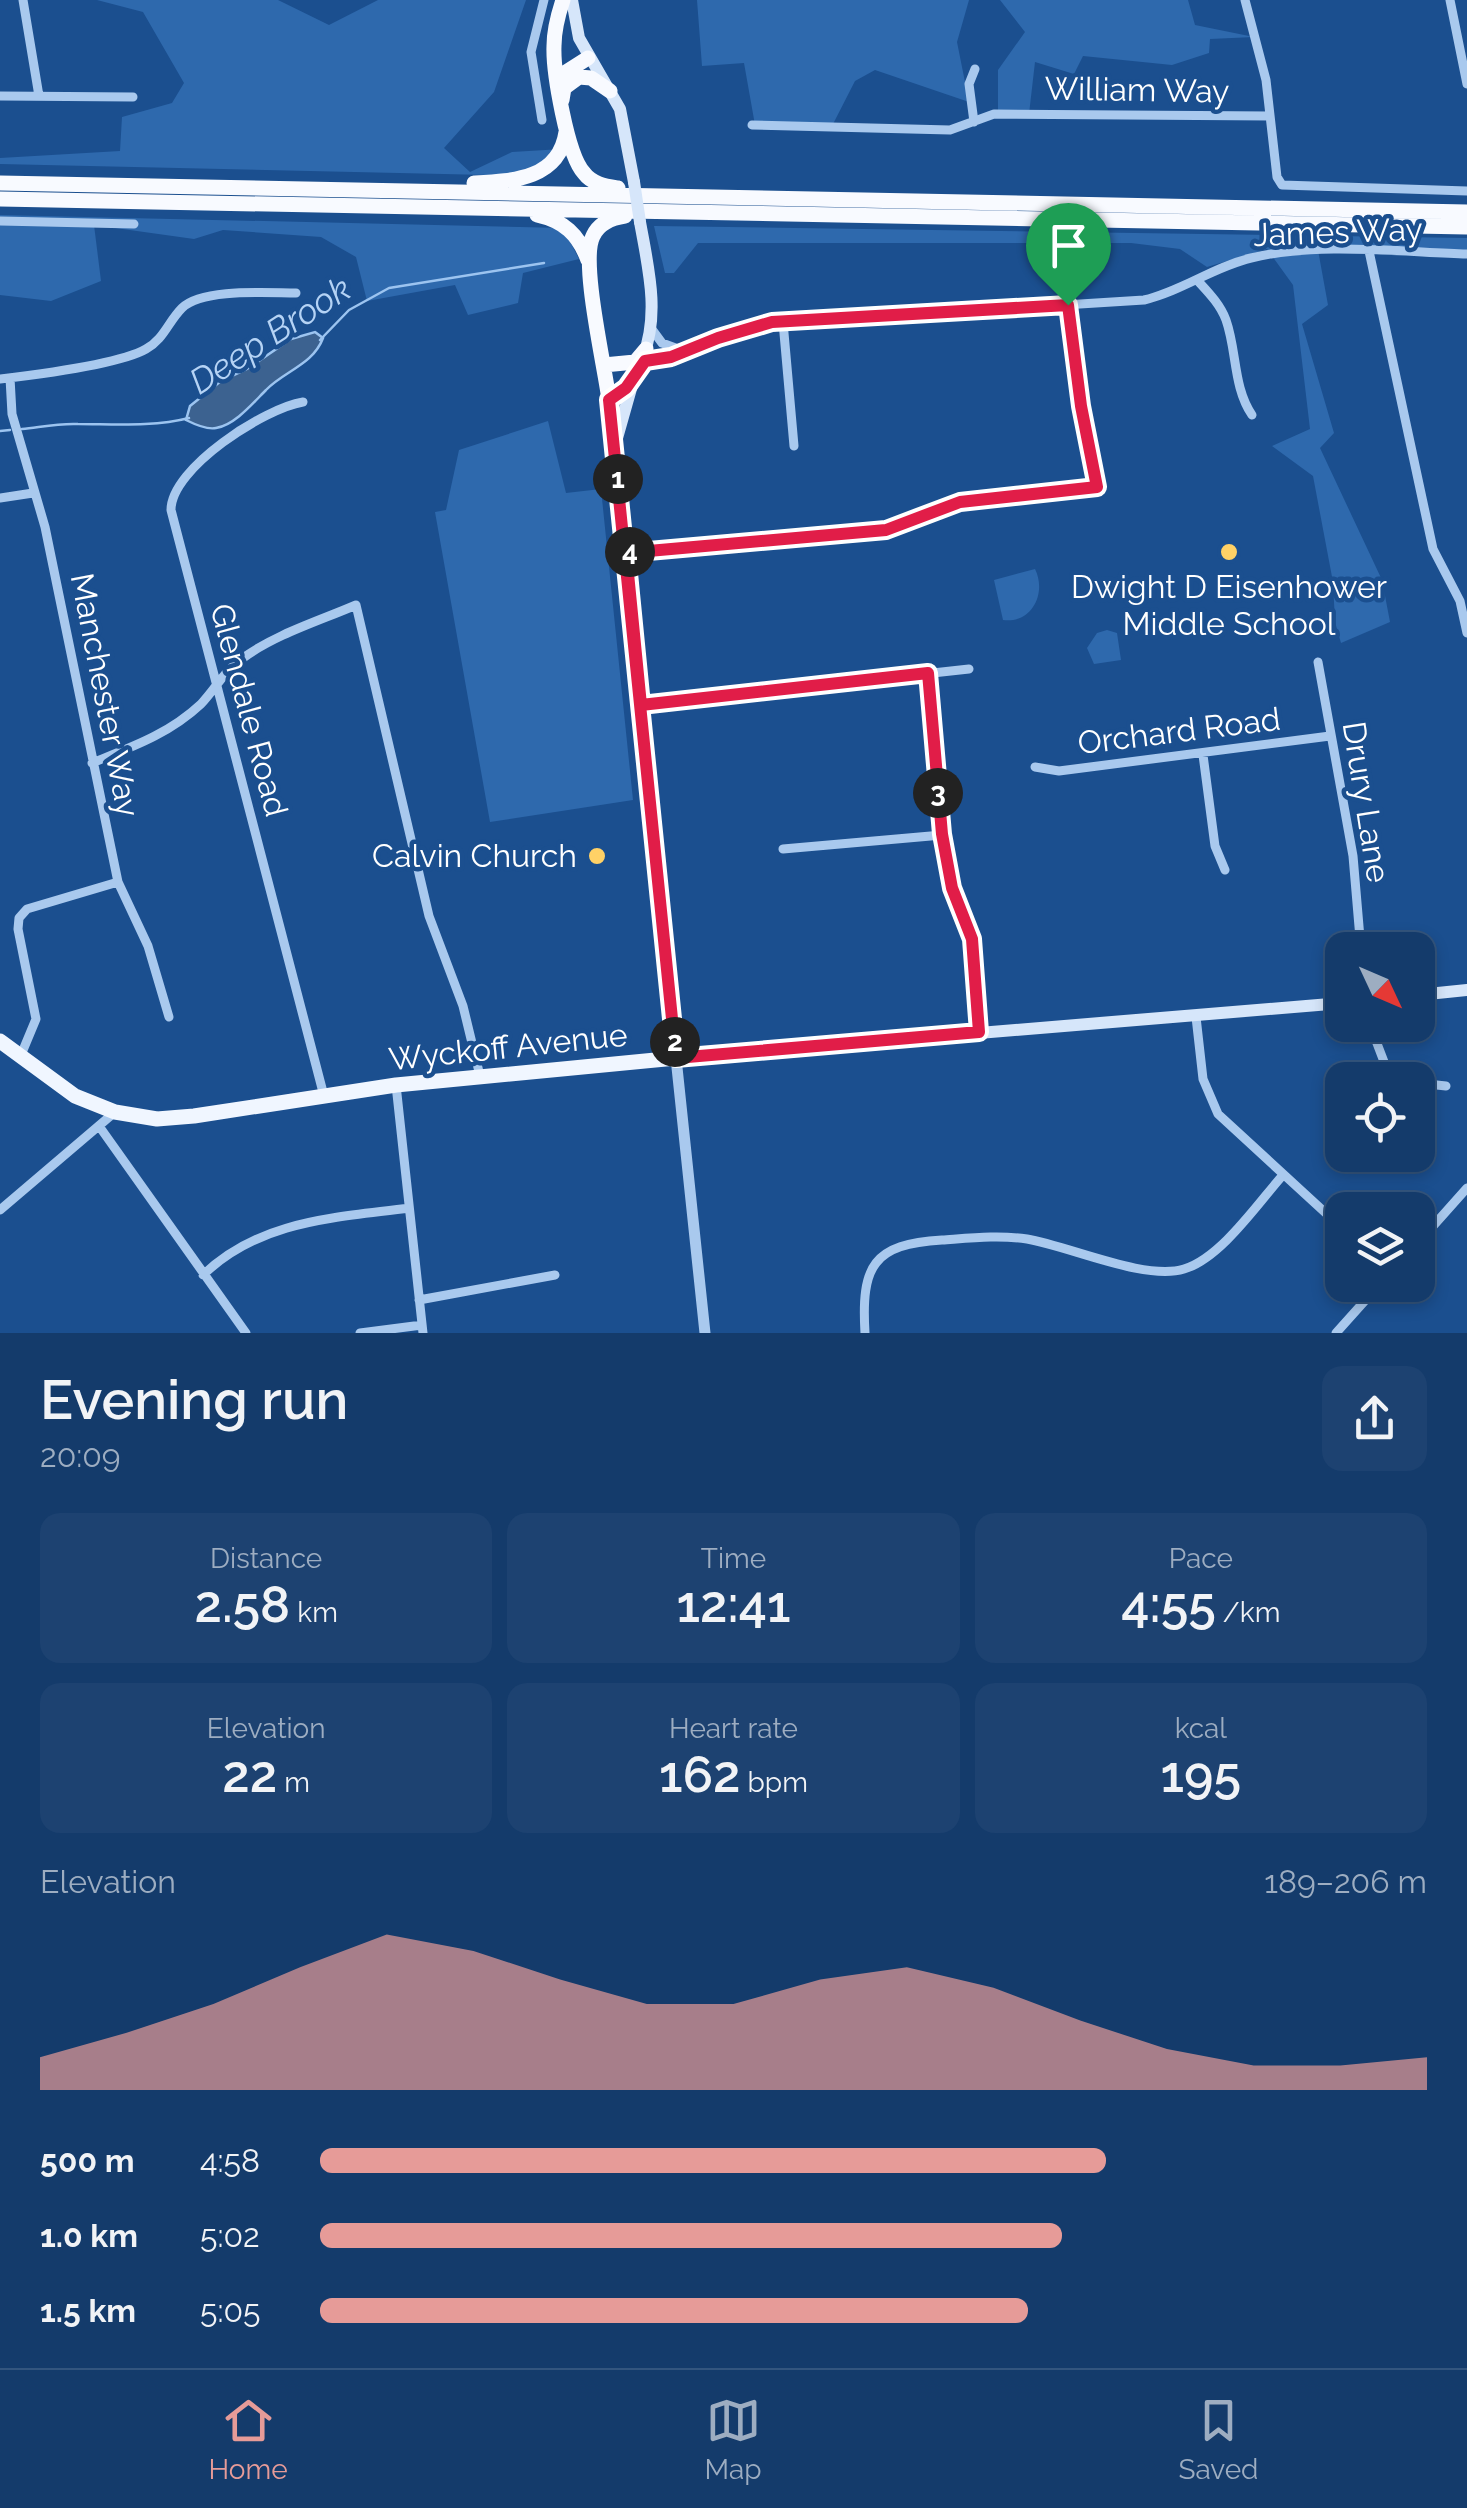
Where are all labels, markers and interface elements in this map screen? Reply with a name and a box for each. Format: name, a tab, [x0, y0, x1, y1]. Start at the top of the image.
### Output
street label: William Way	[1044, 69, 1230, 110]
pin	[1026, 203, 1111, 306]
street label: James Way	[1253, 210, 1423, 253]
icon: arrive	[1041, 218, 1096, 273]
water label: Deep Brook	[181, 267, 358, 402]
pin: 1	[593, 454, 643, 504]
text: 1	[611, 462, 625, 495]
pin: 4	[605, 527, 655, 577]
text: 4	[622, 535, 638, 568]
marker: Dwight D Eisenhower Middle School	[1218, 541, 1240, 563]
place label: Dwight D Eisenhower Middle School	[1071, 568, 1387, 642]
street label: Manchester Way	[64, 570, 147, 820]
street label: Glendale Road	[203, 599, 296, 820]
street label: Orchard Road	[1075, 700, 1282, 761]
street label: Drury Lane	[1336, 719, 1397, 885]
pin: 3	[913, 768, 963, 818]
text: 3	[930, 776, 946, 809]
place label: Calvin Church	[372, 837, 577, 874]
marker: Calvin Church	[586, 845, 608, 867]
north arrow	[1325, 932, 1435, 1042]
map controls	[1325, 932, 1435, 1302]
street label: Wyckoff Avenue	[387, 1016, 629, 1077]
pin: 2	[650, 1017, 700, 1067]
text: 2	[667, 1025, 683, 1058]
button: locate	[1325, 1062, 1435, 1172]
button: layers	[1325, 1192, 1435, 1302]
button: share	[1322, 1366, 1427, 1471]
text: Evening run	[40, 1367, 348, 1432]
text: 20:09	[40, 1437, 121, 1474]
text: Distance	[210, 1542, 322, 1575]
text: Time	[701, 1542, 766, 1575]
text: Pace	[1169, 1542, 1233, 1575]
text: 2.58	[194, 1575, 290, 1634]
text: 12:41	[677, 1575, 790, 1634]
text: 4:55	[1121, 1575, 1216, 1634]
text: km	[290, 1596, 338, 1629]
text: /km	[1216, 1596, 1280, 1629]
text: Elevation	[207, 1712, 326, 1745]
text: Heart rate	[669, 1712, 798, 1745]
text: kcal	[1175, 1712, 1227, 1745]
text: 22	[222, 1745, 277, 1804]
text: 162	[659, 1745, 740, 1804]
text: 195	[1161, 1745, 1241, 1804]
text: m	[277, 1766, 310, 1799]
text: bpm	[740, 1766, 808, 1799]
text: Elevation	[40, 1863, 176, 1900]
text: 189–206 m	[1264, 1863, 1427, 1900]
text: 500 m	[40, 2142, 135, 2179]
text: 4:58	[200, 2142, 260, 2179]
text: 1.0 km	[40, 2217, 138, 2254]
text: 5:02	[200, 2217, 260, 2254]
text: 1.5 km	[40, 2292, 136, 2329]
text: 5:05	[200, 2292, 260, 2329]
tab: Home	[208, 2393, 288, 2486]
tab: Map	[705, 2393, 762, 2486]
tab: Saved	[1178, 2393, 1259, 2486]

